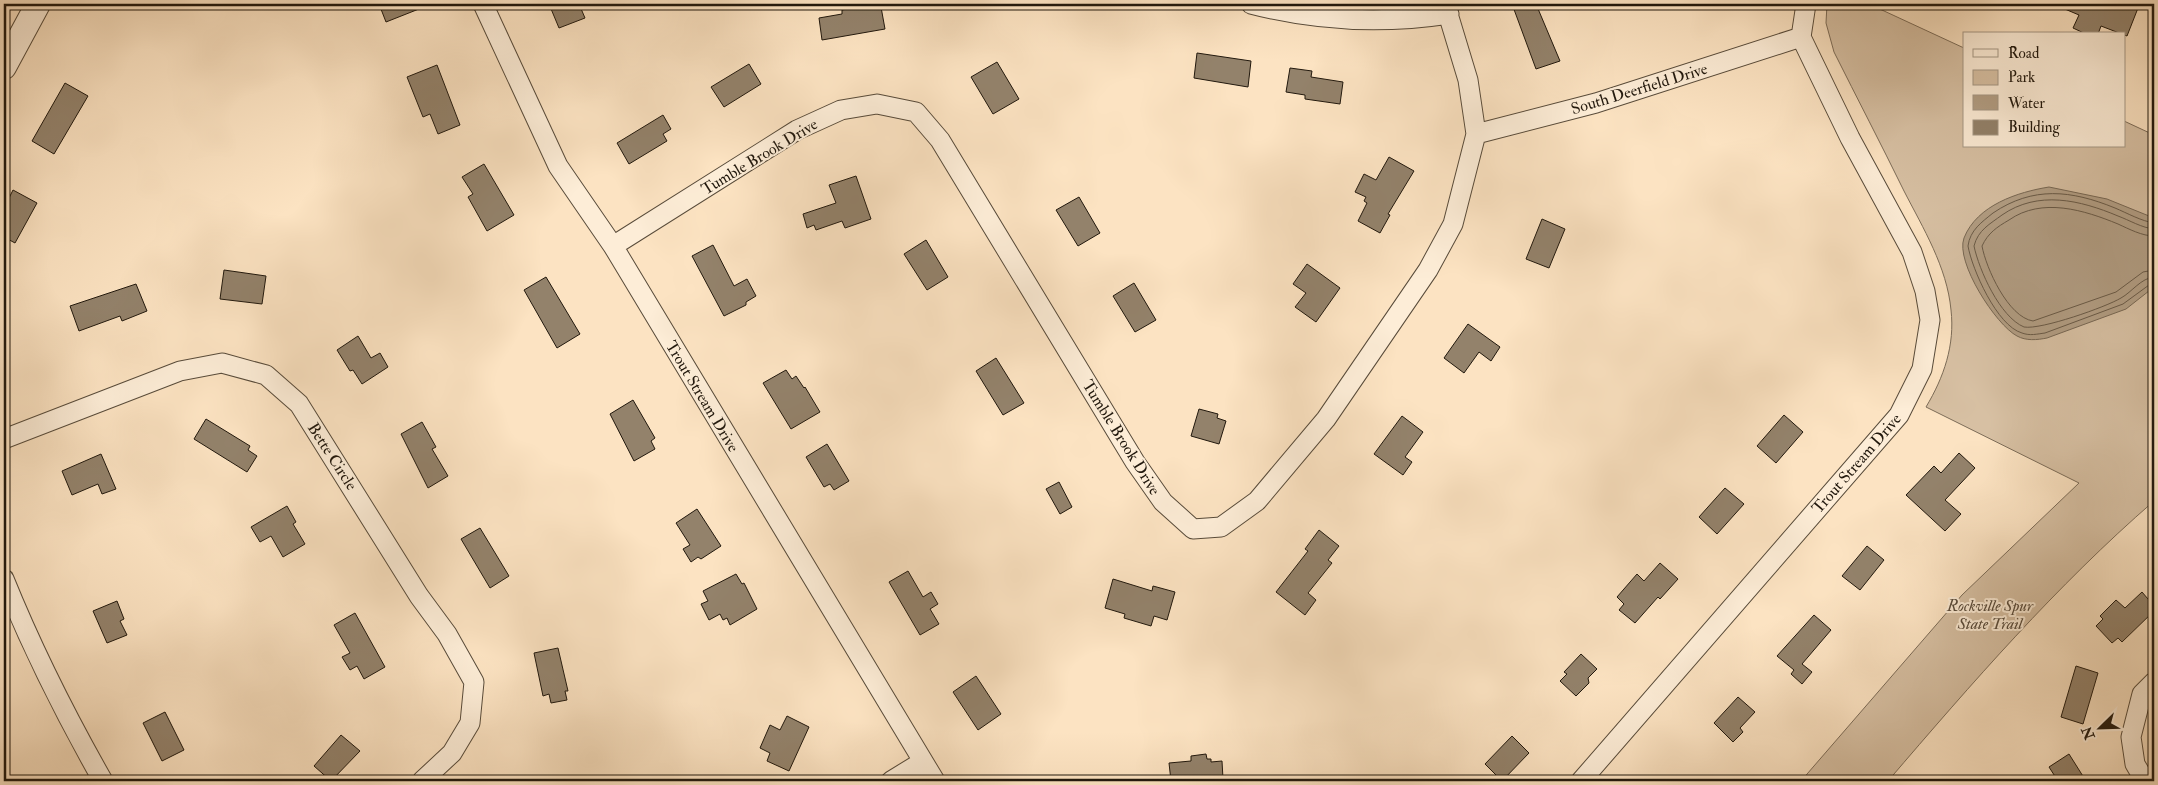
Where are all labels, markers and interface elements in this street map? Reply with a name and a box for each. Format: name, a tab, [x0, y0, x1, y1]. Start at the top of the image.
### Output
legend	[1963, 32, 2126, 148]
text: Road	[2008, 44, 2040, 63]
street label: South Deerfield Drive	[1569, 59, 1710, 119]
text: Park	[2008, 68, 2035, 87]
text: Water	[2007, 94, 2045, 113]
street label: Tumble Brook Drive	[698, 114, 822, 199]
text: Building	[2008, 118, 2060, 137]
street label: Trout Stream Drive	[661, 337, 743, 456]
street label: Tumble Brook Drive	[1078, 376, 1165, 499]
street label: Trout Stream Drive	[1808, 409, 1906, 518]
street label: Bette Circle	[303, 419, 362, 494]
park label: Rockville Spur State Trail	[1946, 596, 2034, 634]
north arrow	[2076, 702, 2126, 752]
text: N	[2078, 723, 2099, 743]

